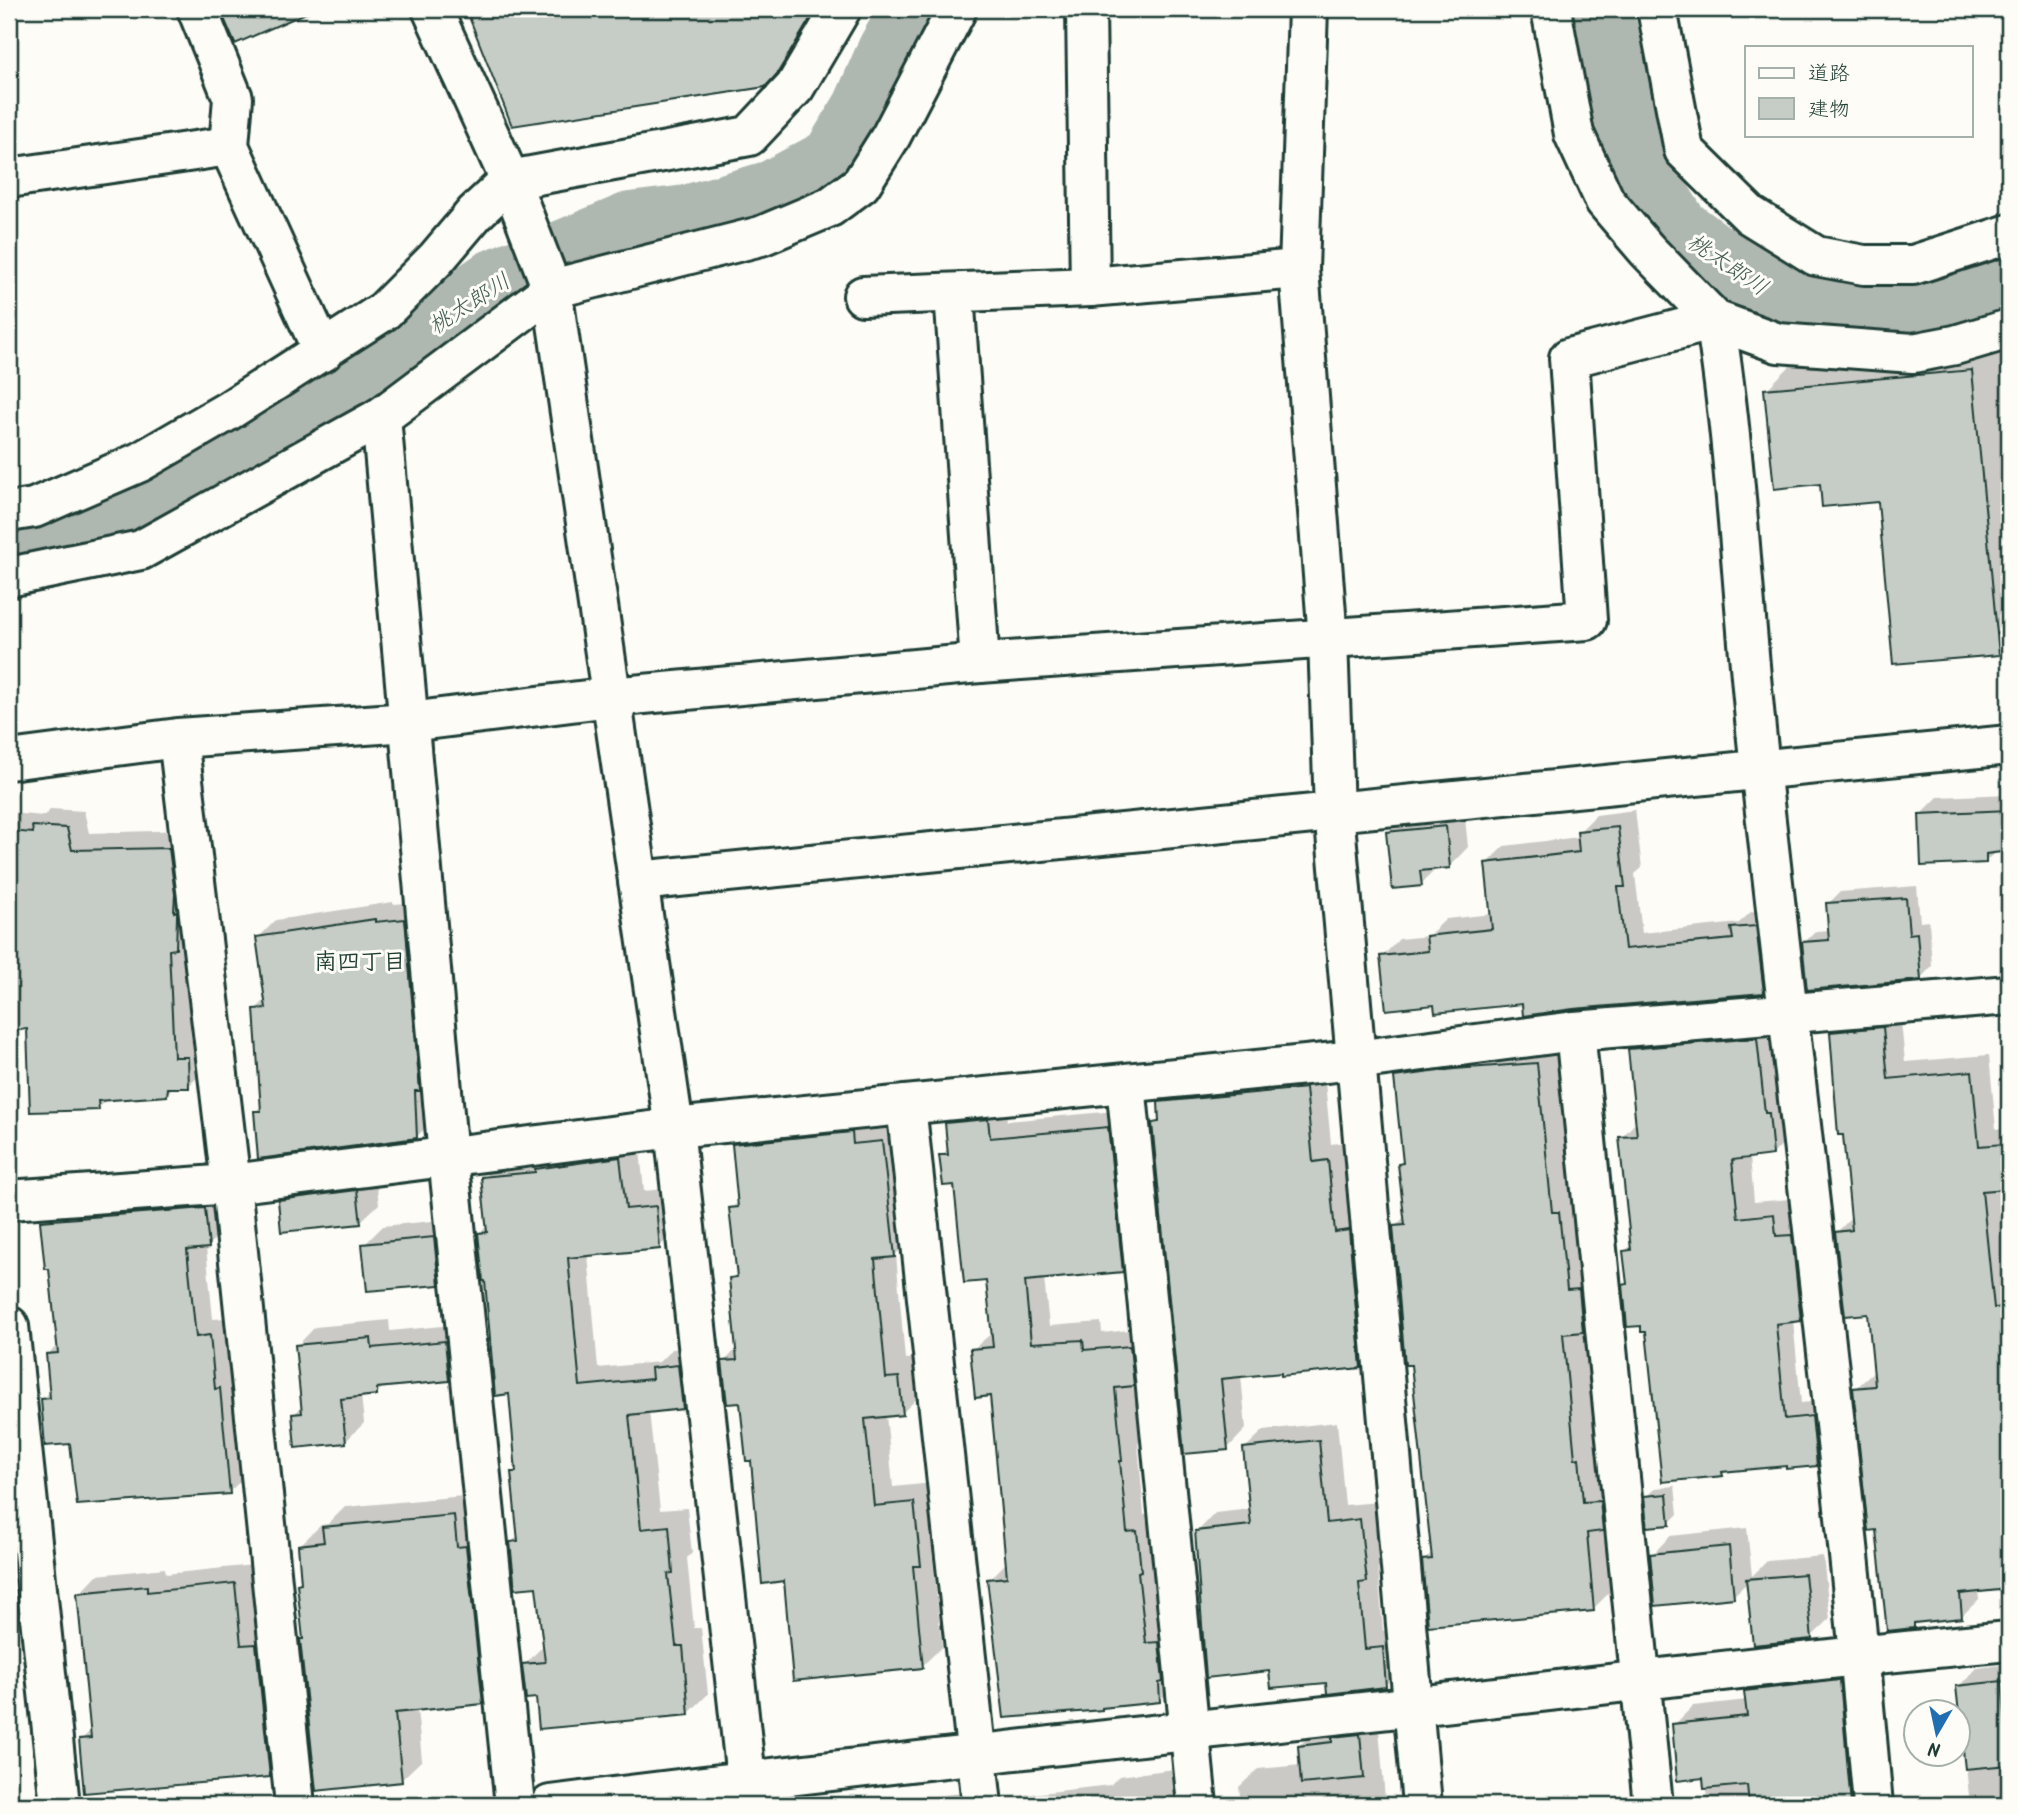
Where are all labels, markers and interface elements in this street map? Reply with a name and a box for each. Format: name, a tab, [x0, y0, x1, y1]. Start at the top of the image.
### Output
legend	[1745, 46, 1972, 136]
text: 道路	[1808, 58, 1850, 91]
text: 建物	[1808, 94, 1850, 127]
water label: 桃太郎川	[1679, 225, 1775, 306]
water label: 桃太郎川	[422, 265, 518, 345]
district label: 南四丁目	[314, 945, 406, 981]
north arrow	[1902, 1699, 1972, 1769]
text: N	[1926, 1732, 1943, 1764]

